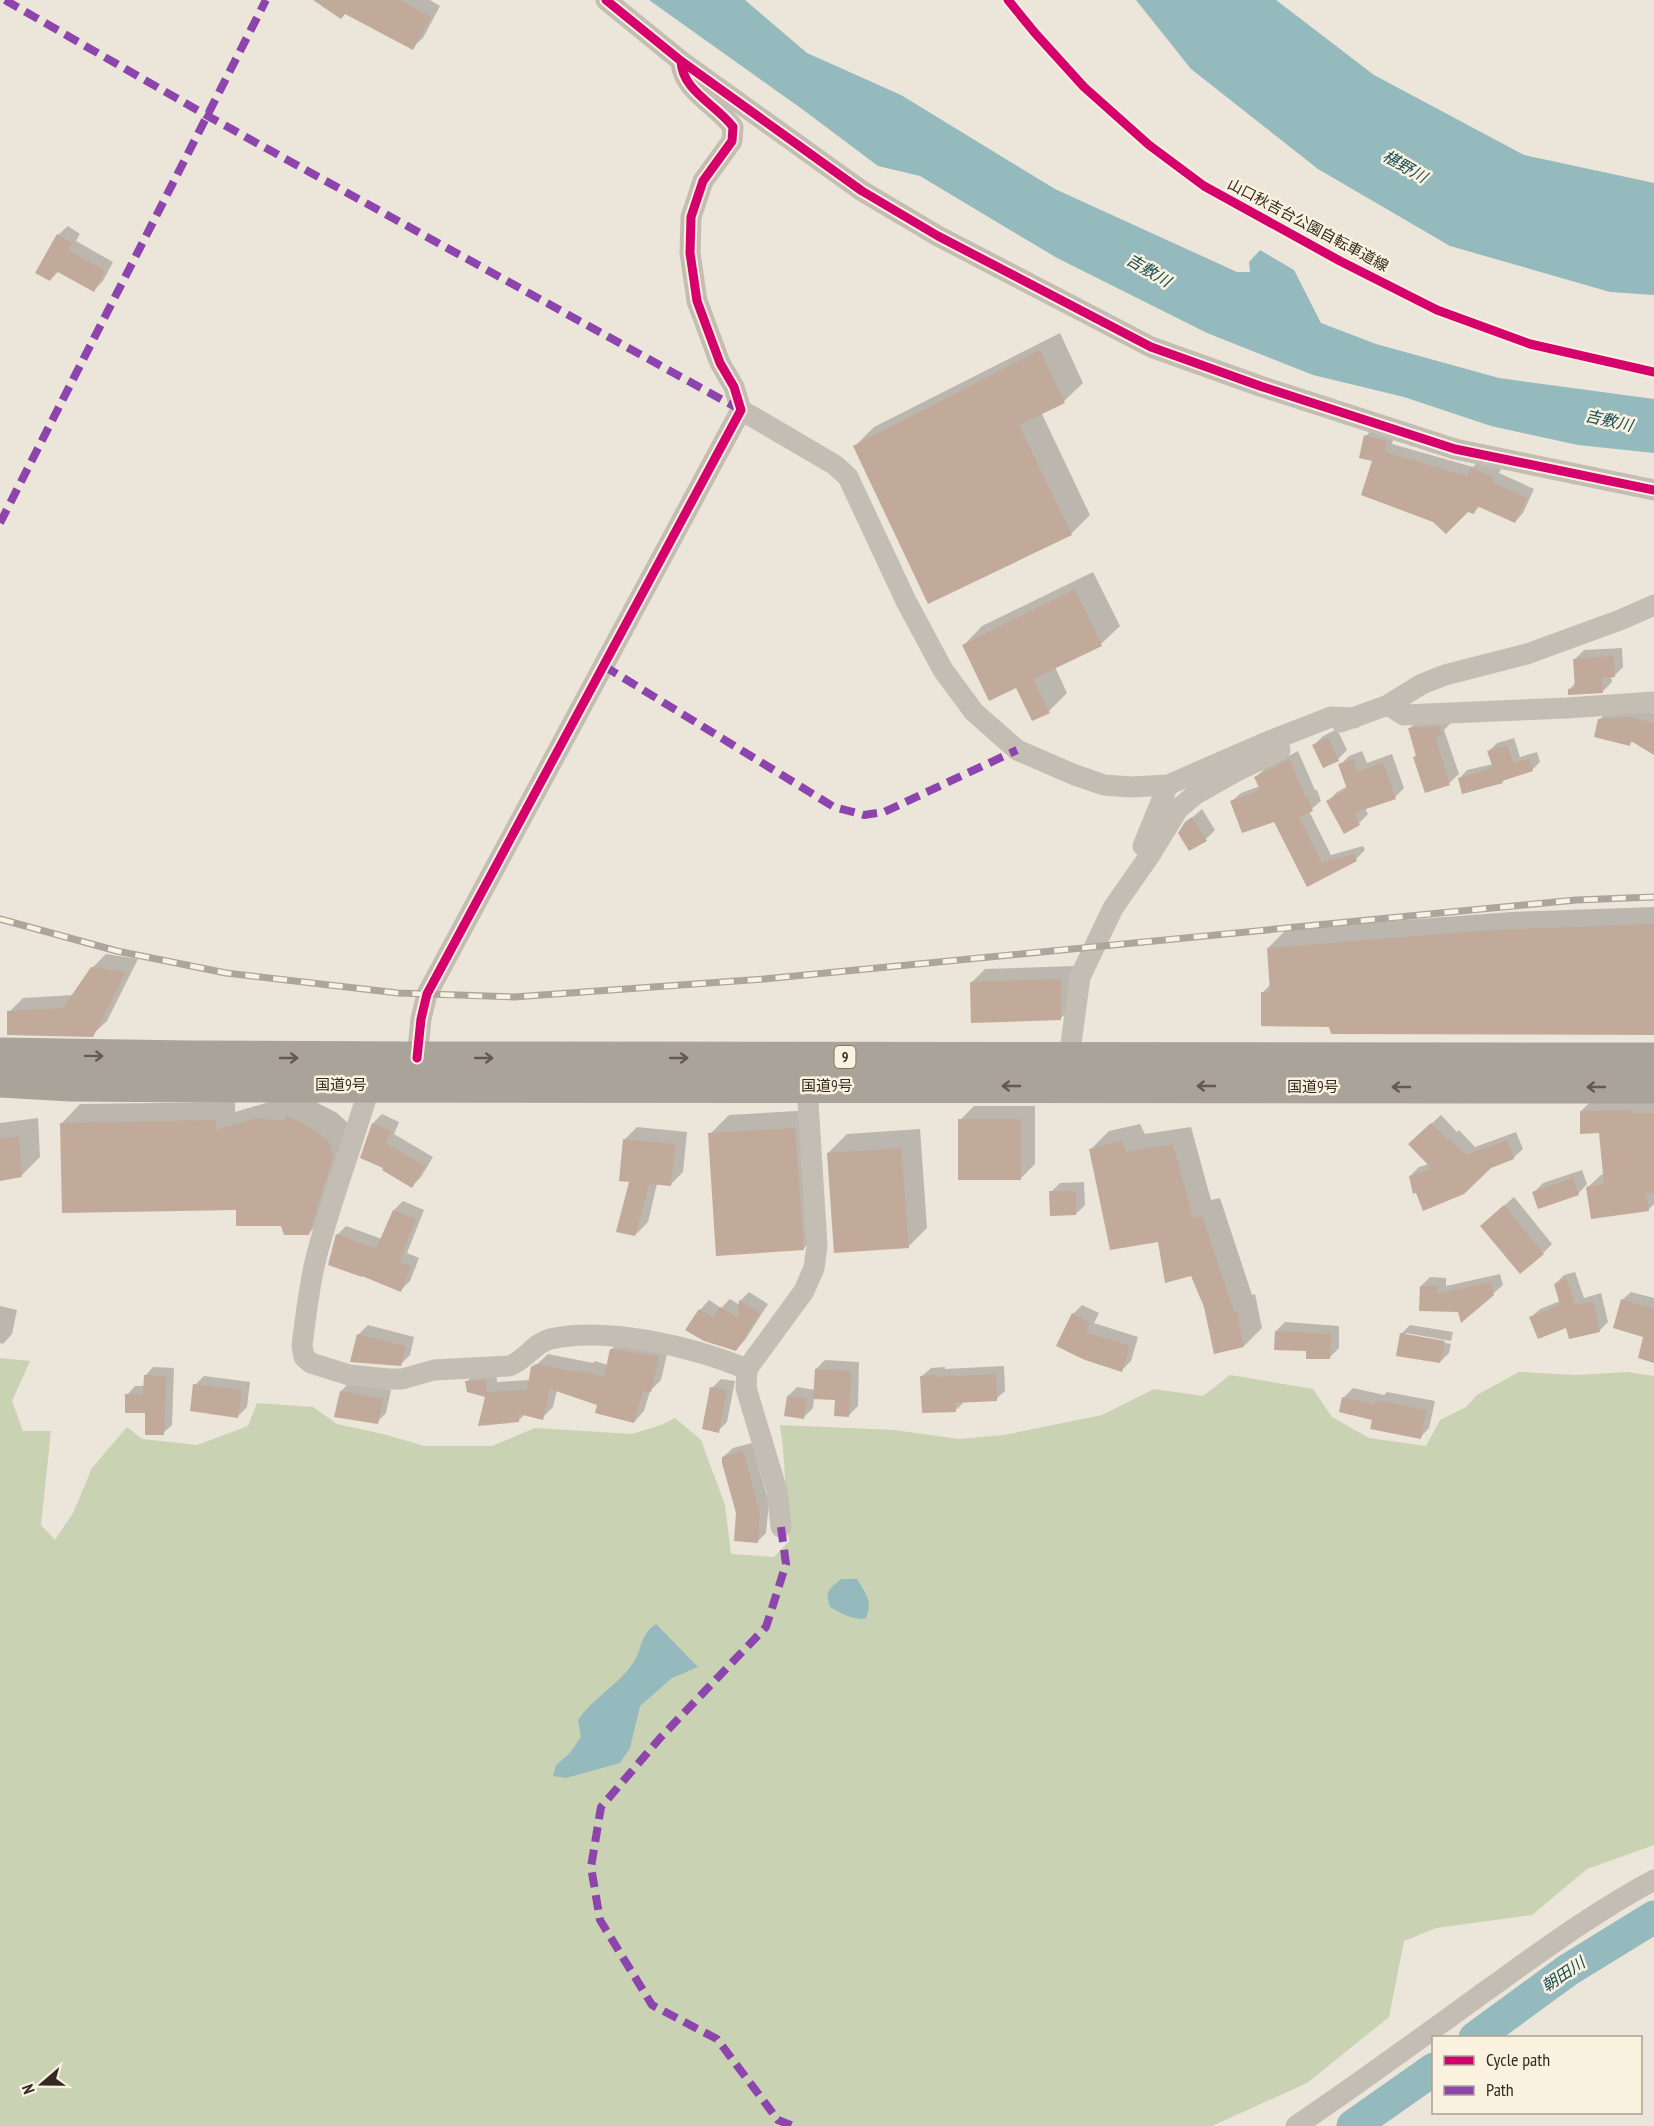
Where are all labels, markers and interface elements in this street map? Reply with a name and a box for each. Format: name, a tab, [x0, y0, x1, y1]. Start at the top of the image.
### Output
water label: 椹野川	[1379, 145, 1433, 188]
street label: 山口秋吉台公園自転車道線	[1224, 174, 1392, 275]
water label: 吉敷川	[1123, 249, 1176, 292]
water label: 吉敷川	[1583, 405, 1637, 436]
road number: 9	[834, 1046, 856, 1068]
one-way arrow	[83, 1050, 103, 1061]
one-way arrow	[278, 1052, 298, 1063]
one-way arrow	[473, 1052, 493, 1064]
one-way arrow	[668, 1053, 688, 1064]
street label: 国道9号	[315, 1075, 367, 1094]
street label: 国道9号	[801, 1076, 853, 1095]
street label: 国道9号	[1287, 1077, 1339, 1096]
one-way arrow	[1001, 1080, 1021, 1092]
one-way arrow	[1196, 1080, 1216, 1092]
one-way arrow	[1391, 1081, 1411, 1093]
one-way arrow	[1586, 1081, 1606, 1093]
water label: 朝田川	[1538, 1951, 1590, 1996]
legend	[1432, 2036, 1642, 2114]
text: Cycle path	[1486, 2048, 1550, 2071]
north arrow	[12, 2054, 72, 2114]
text: Path	[1486, 2078, 1514, 2101]
text: N	[17, 2082, 39, 2097]

